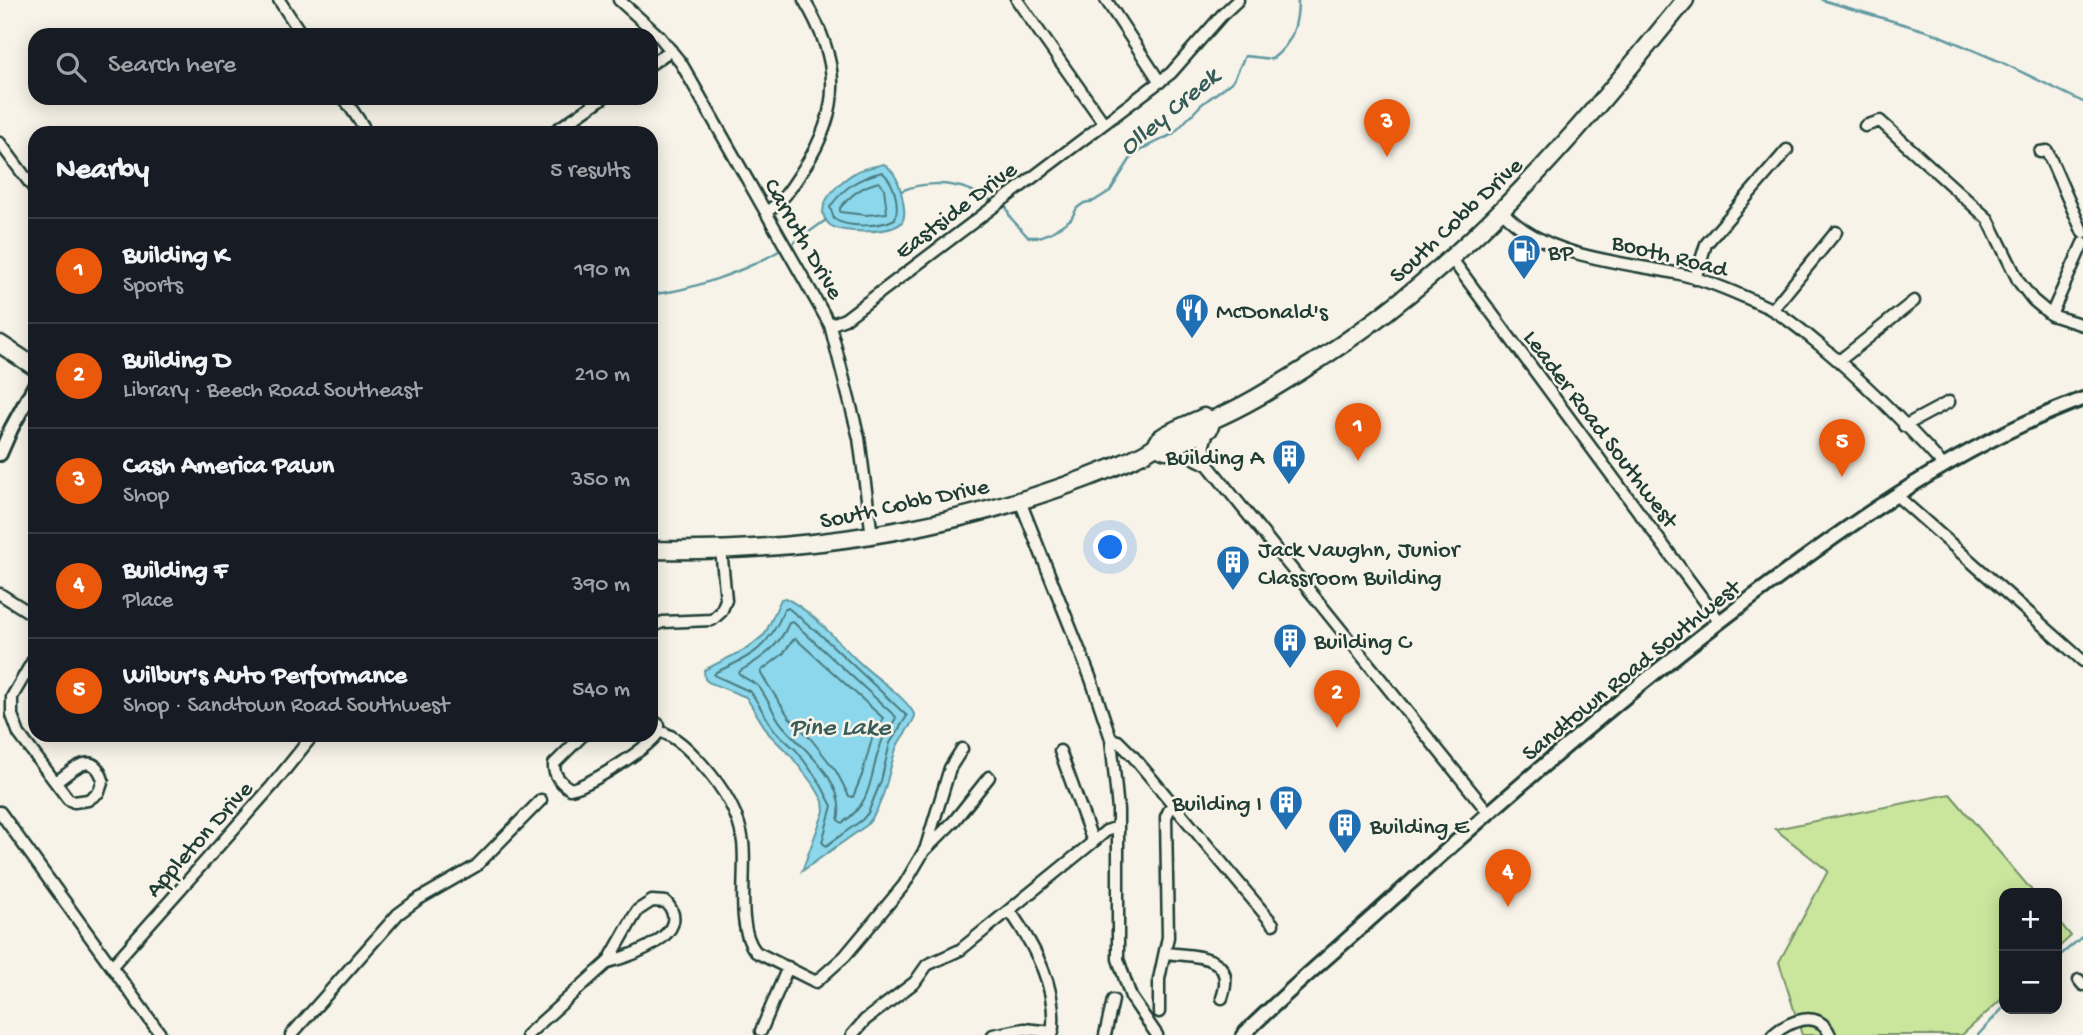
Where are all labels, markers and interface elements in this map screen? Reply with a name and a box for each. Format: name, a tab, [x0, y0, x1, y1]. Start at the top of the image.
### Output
search box	[28, 28, 658, 105]
icon: search	[52, 48, 90, 86]
text: Search here	[108, 51, 236, 82]
water label: Olley Creek	[1115, 61, 1229, 164]
pin: 3	[1364, 99, 1410, 157]
street label: South Cobb Drive	[1385, 152, 1531, 291]
text: Nearby	[56, 154, 149, 189]
street label: Eastside Drive	[890, 156, 1024, 267]
text: 5 results	[550, 158, 630, 185]
street label: Carruth Drive	[756, 174, 849, 306]
street label: Booth Road	[1607, 229, 1732, 286]
fuel station icon: BP	[1505, 232, 1543, 281]
place label: BP	[1547, 240, 1574, 269]
text: Building K	[123, 242, 228, 273]
text: 1	[74, 257, 84, 284]
text: 190 m	[574, 257, 630, 284]
text: Sports	[123, 273, 183, 300]
restaurant icon: McDonald's	[1173, 291, 1211, 340]
place label: McDonald's	[1216, 299, 1329, 328]
street label: Leader Road Southwest	[1515, 325, 1684, 537]
text: Building D	[123, 347, 231, 378]
text: 2	[73, 362, 85, 389]
text: 210 m	[575, 362, 630, 389]
text: Library · Beech Road Southeast	[123, 378, 421, 405]
pin: 1	[1335, 403, 1381, 461]
pin: 5	[1819, 419, 1865, 477]
building icon: Building A	[1270, 437, 1308, 486]
place label: Building A	[1165, 445, 1266, 474]
text: Cash America Pawn	[123, 452, 334, 483]
text: 3	[73, 467, 85, 494]
text: 350 m	[571, 467, 630, 494]
street label: South Cobb Drive	[818, 473, 992, 537]
text: Shop	[123, 483, 169, 510]
your location	[1093, 530, 1127, 564]
place label: Jack Vaughn, Junior Classroom Building	[1258, 537, 1462, 594]
building icon: Jack Vaughn, Junior Classroom Building	[1214, 543, 1252, 592]
text: Building F	[123, 557, 227, 588]
text: 4	[74, 572, 84, 599]
text: 390 m	[572, 572, 630, 599]
street label: Sandtown Road Southwest	[1517, 573, 1749, 769]
text: Place	[123, 588, 173, 615]
building icon: Building C	[1271, 621, 1309, 670]
place label: Building C	[1313, 629, 1413, 658]
text: Wilbur's Auto Performance	[123, 662, 407, 693]
pin: 2	[1314, 670, 1360, 728]
text: 5	[73, 677, 85, 704]
text: 540 m	[572, 677, 630, 704]
text: Shop · Sandtown Road Southwest	[123, 693, 449, 720]
water label: Pine Lake	[790, 714, 892, 745]
street label: Appleton Drive	[141, 776, 261, 905]
building icon: Building I	[1267, 783, 1305, 832]
place label: Building I	[1171, 791, 1262, 820]
building icon: Building E	[1326, 806, 1364, 855]
place label: Building E	[1369, 814, 1470, 843]
pin: 4	[1485, 849, 1531, 907]
map controls	[1999, 888, 2062, 1014]
button: +	[1999, 888, 2062, 951]
button: −	[1999, 951, 2062, 1014]

